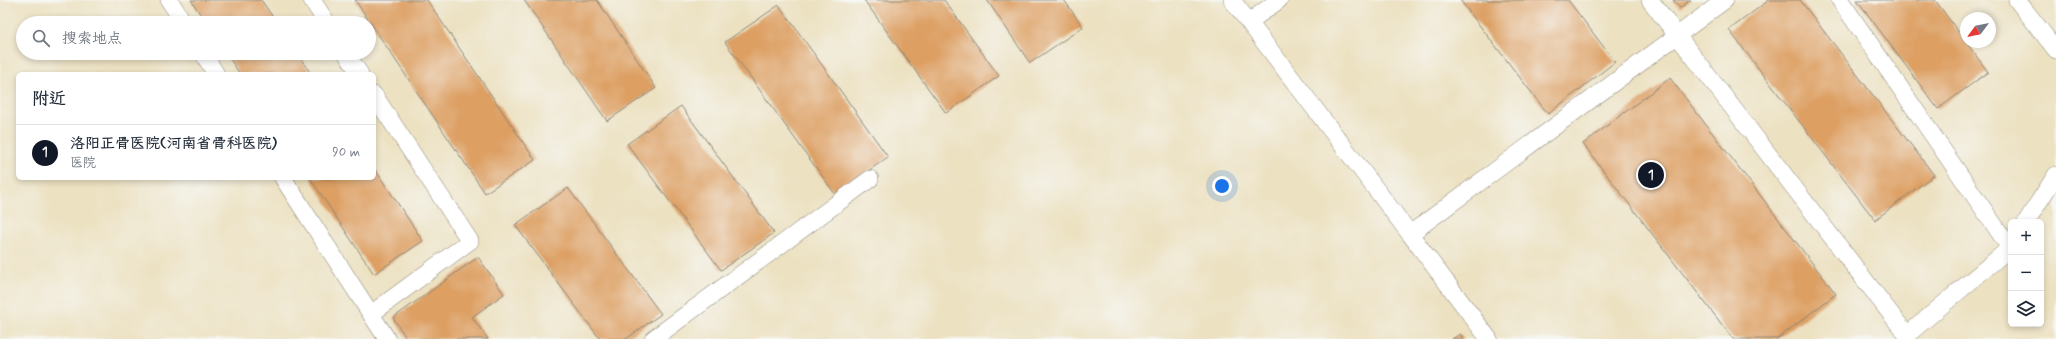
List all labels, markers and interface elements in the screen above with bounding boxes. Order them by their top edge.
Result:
north arrow [1960,12,1996,48]
search box [16,16,376,60]
icon: search [30,27,52,49]
text: 搜索地点 [62,29,122,49]
text: 附近 [32,88,66,110]
text: 洛阳正骨医院(河南省骨科医院) [70,134,277,154]
text: 1 [42,144,48,161]
text: 90 m [332,144,360,161]
text: 医院 [70,155,96,172]
pin: 1 [1638,160,1664,190]
your location [1212,176,1232,196]
map controls [2008,219,2044,327]
button: + [2008,219,2044,255]
button: − [2008,255,2044,291]
button: layers [2008,291,2044,327]

